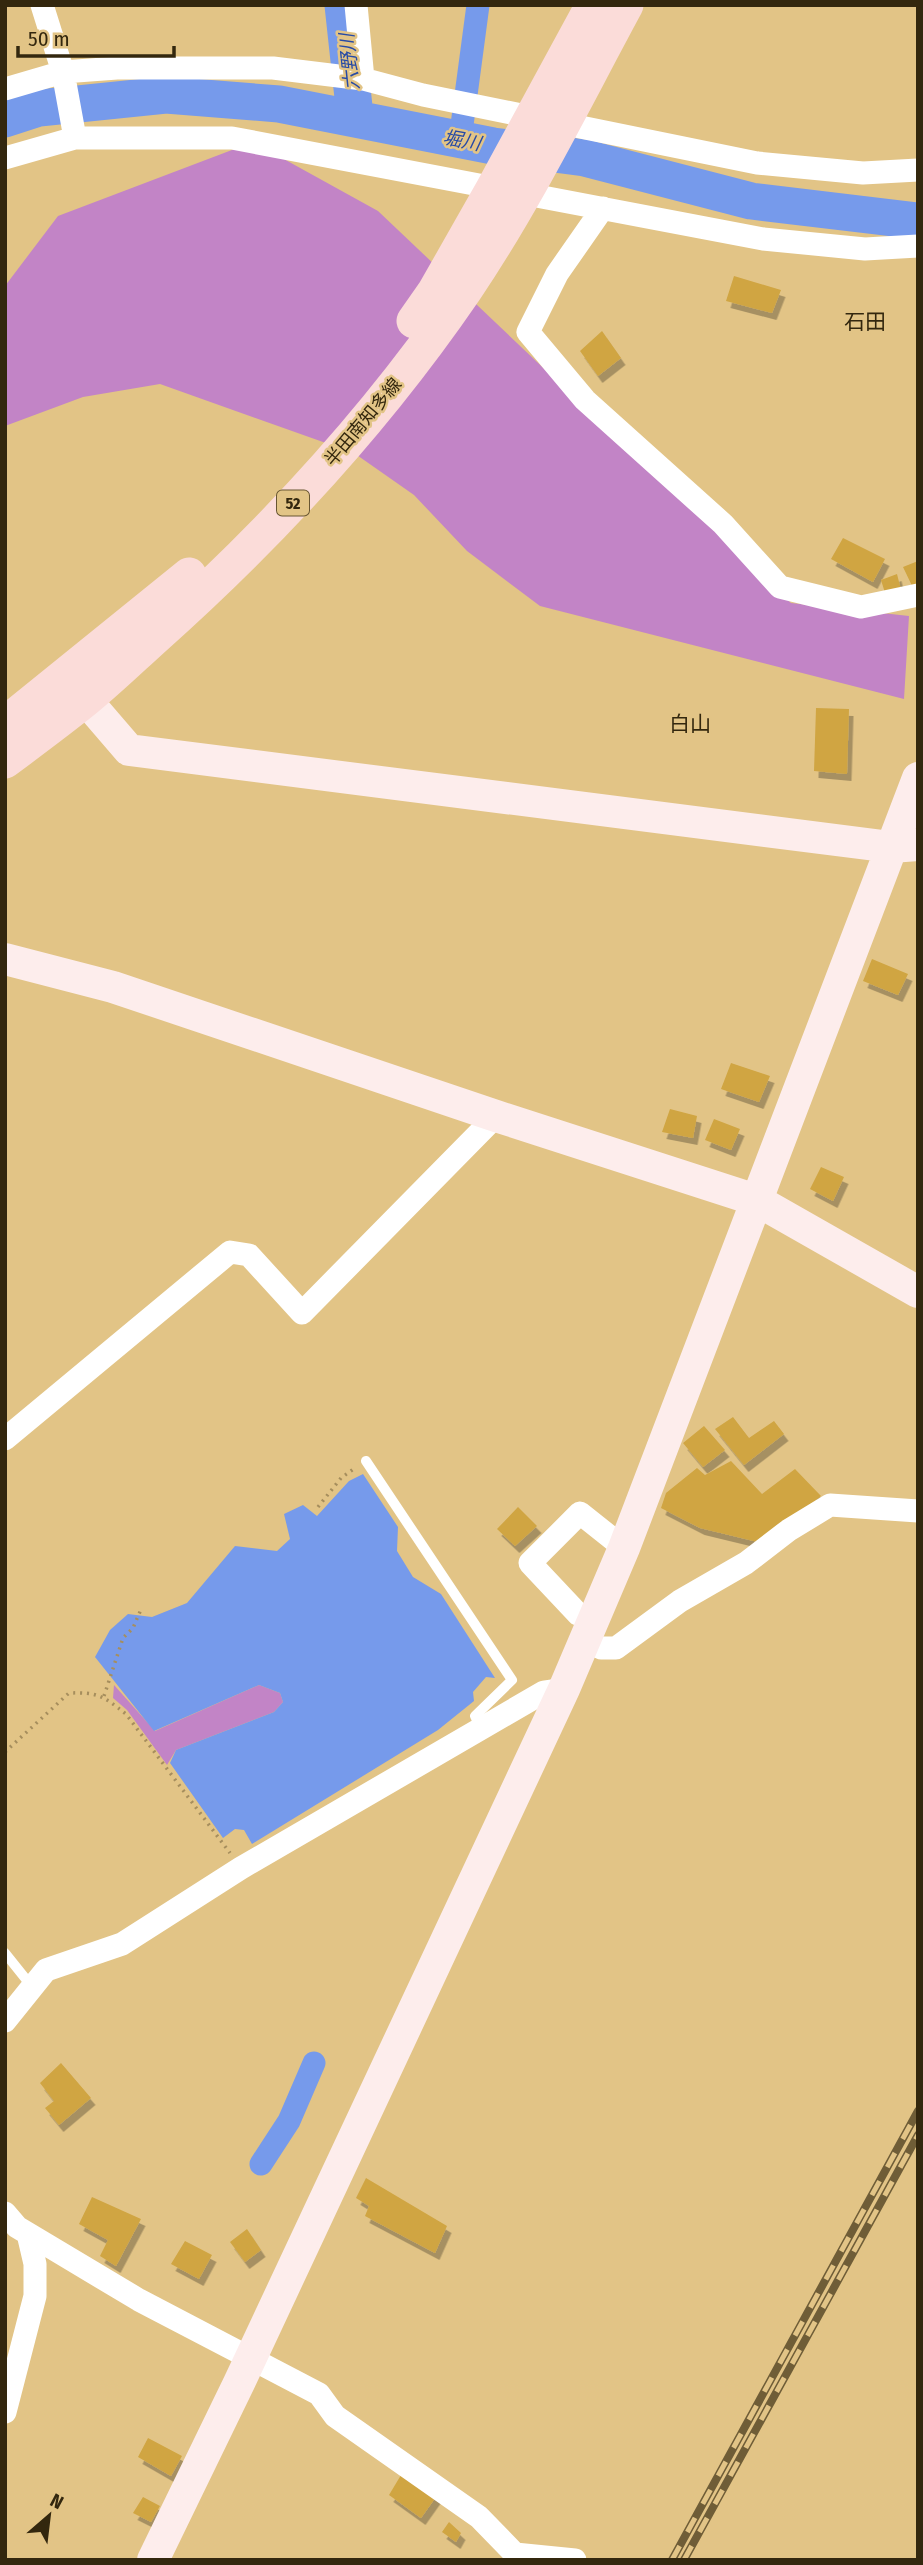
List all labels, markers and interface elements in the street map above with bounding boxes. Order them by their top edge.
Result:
scale bar [18,14,173,58]
text: 50 m [28,26,70,52]
water label: 六野川 [335,30,364,92]
water label: 堀川 [441,126,485,156]
district label: 石田 [844,309,886,335]
street label: 半田南知多線 [320,374,406,470]
road number: 52 [277,490,309,516]
district label: 白山 [669,711,711,737]
north arrow [14,2481,84,2551]
text: N [46,2489,67,2514]

